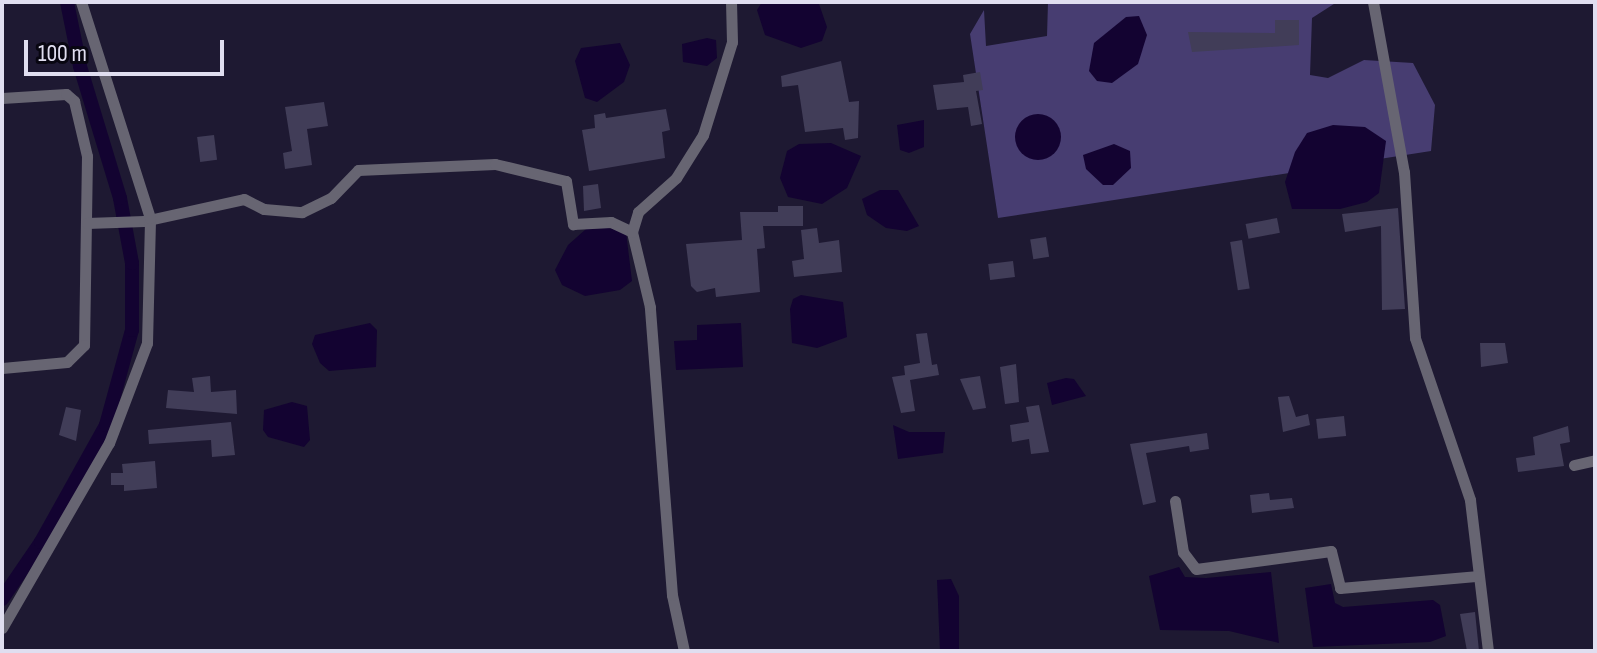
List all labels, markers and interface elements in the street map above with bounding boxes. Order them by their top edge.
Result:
scale bar [28,24,228,74]
text: 100 m [38,39,87,68]

